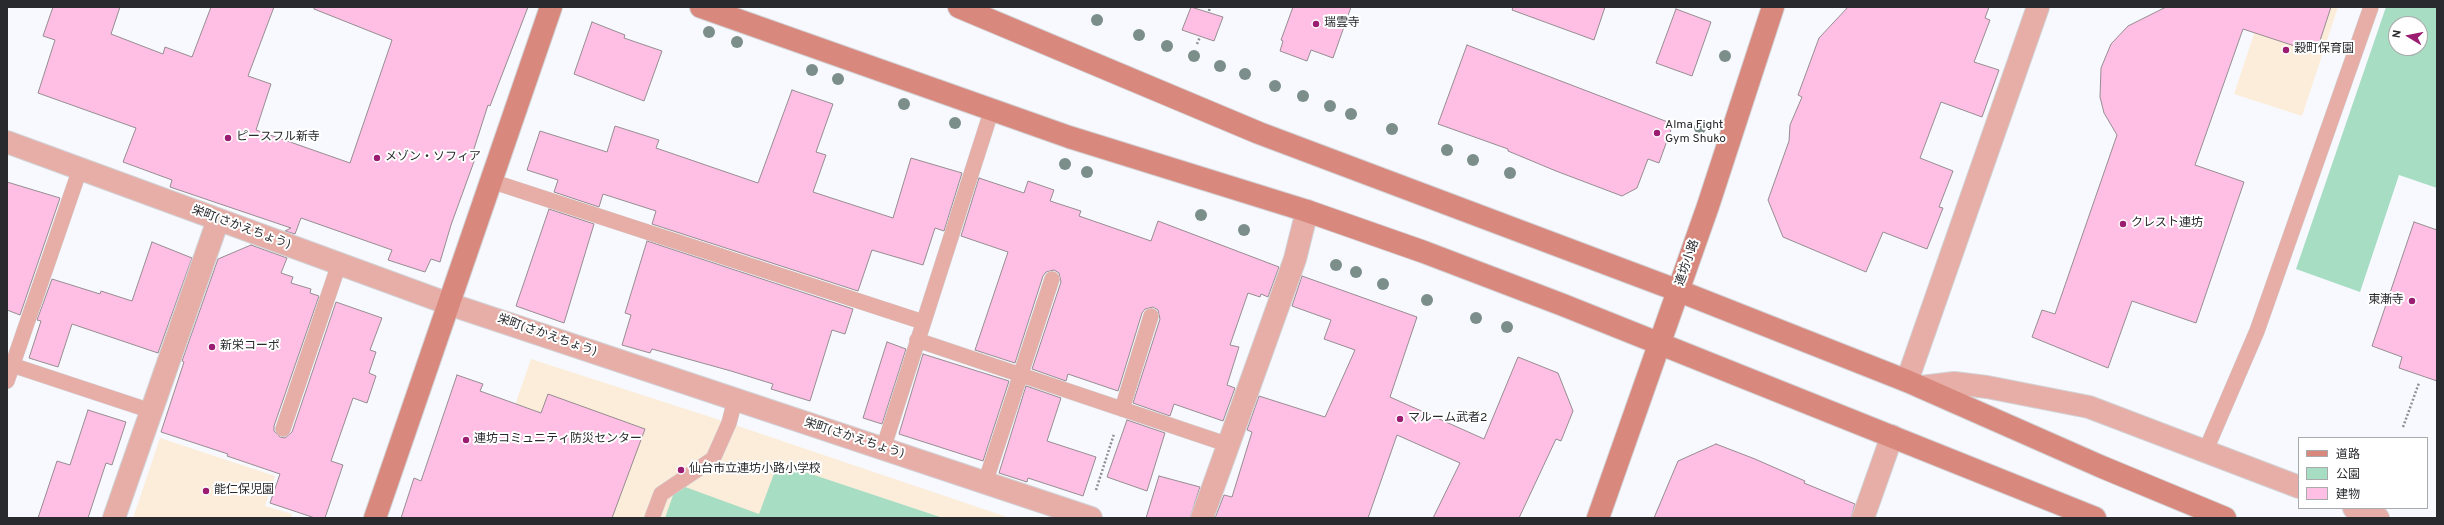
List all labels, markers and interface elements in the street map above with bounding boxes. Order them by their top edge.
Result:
north arrow [2388,16,2428,56]
place label: 瑞雲寺 [1324,17,1360,31]
marker: 瑞雲寺 [1311,19,1321,29]
text: N [2390,29,2405,39]
place label: 穀町保育園 [2294,43,2354,57]
marker: 穀町保育園 [2281,45,2291,55]
place label: Alma Fight Gym Shuko [1665,119,1726,147]
marker: Alma Fight Gym Shuko [1652,128,1662,138]
place label: ピースフル新寺 [236,131,320,145]
marker: ピースフル新寺 [223,133,233,143]
place label: メゾン・ソフィア [385,151,481,165]
marker: メゾン・ソフィア [372,153,382,163]
street label: 栄町(さかえちょう) [190,203,292,253]
place label: クレスト連坊 [2131,217,2203,231]
marker: クレスト連坊 [2118,219,2128,229]
street label: 連坊小路 [1673,238,1703,288]
place label: 東漸寺 [2368,294,2404,308]
marker: 東漸寺 [2407,296,2417,306]
street label: 栄町(さかえちょう) [495,312,599,360]
place label: 新栄コーポ [220,340,280,354]
marker: 新栄コーポ [207,342,217,352]
place label: マルーム武者2 [1408,412,1487,426]
marker: マルーム武者2 [1395,414,1405,424]
street label: 栄町(さかえちょう) [802,416,906,462]
place label: 連坊コミュニティ防災センター [474,433,642,447]
marker: 連坊コミュニティ防災センター [461,435,471,445]
legend [2298,437,2428,509]
text: 道路 [2336,447,2360,463]
place label: 仙台市立連坊小路小学校 [689,463,821,477]
marker: 仙台市立連坊小路小学校 [676,465,686,475]
text: 公園 [2336,467,2360,483]
place label: 能仁保児園 [214,484,274,498]
marker: 能仁保児園 [201,486,211,496]
text: 建物 [2336,487,2360,503]

